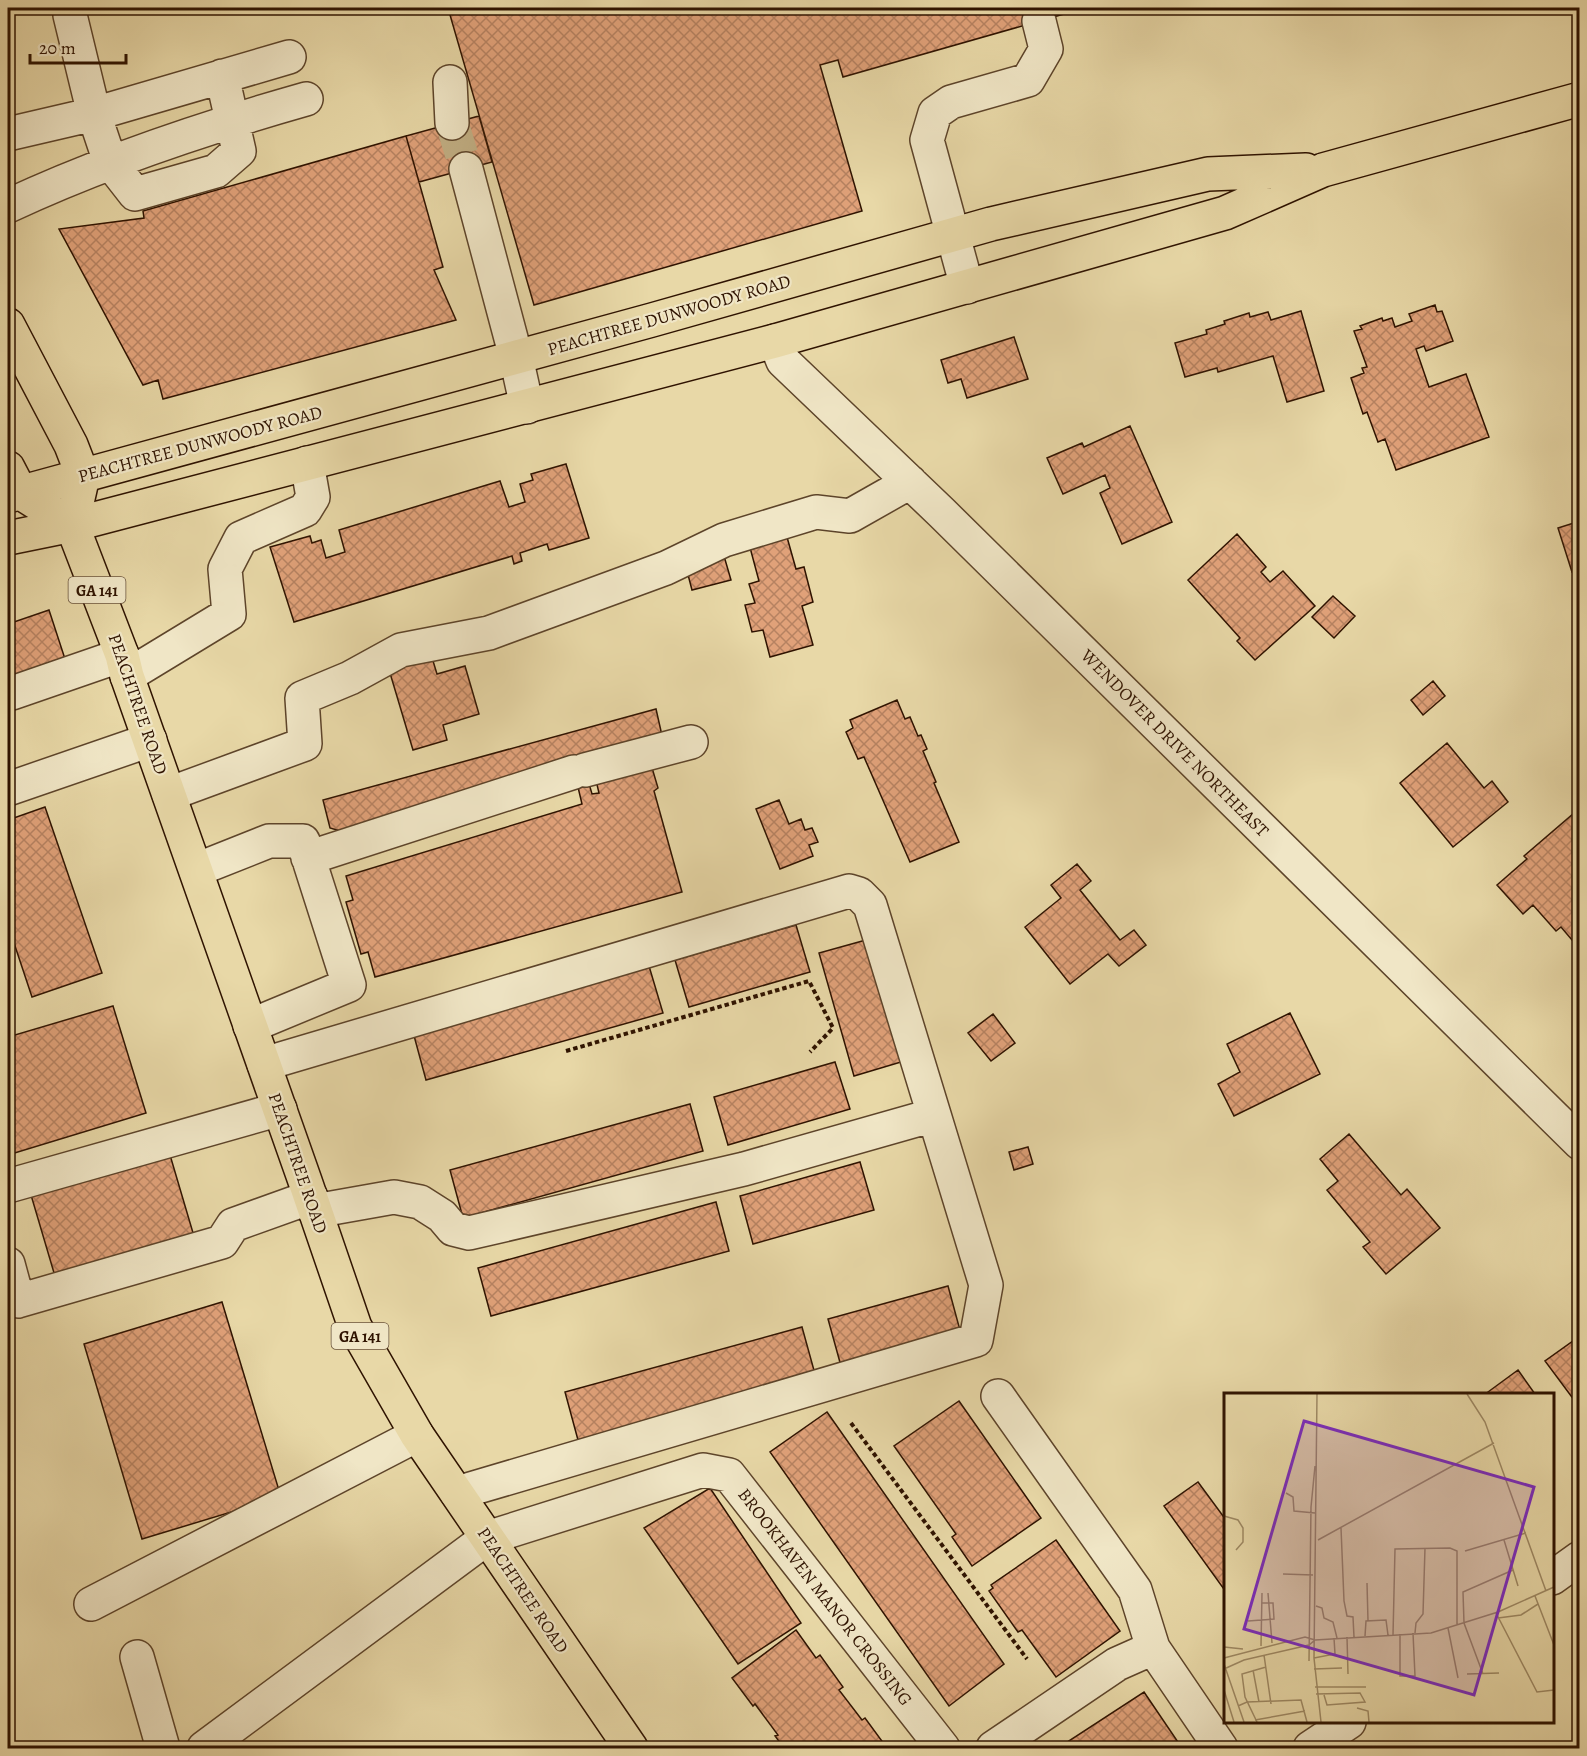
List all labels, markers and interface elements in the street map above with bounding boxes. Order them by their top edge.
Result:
scale bar [30,27,126,65]
text: 20 m [39,36,76,60]
street label: PEACHTREE DUNWOODY ROAD [545,269,793,361]
street label: PEACHTREE DUNWOODY ROAD [75,400,325,488]
road number: GA 141 [68,577,126,603]
street label: PEACHTREE ROAD [103,630,173,778]
street label: WENDOVER DRIVE NORTHEAST [1075,643,1274,842]
street label: PEACHTREE ROAD [263,1089,333,1237]
road number: GA 141 [332,1323,388,1349]
inset map [1224,1393,1554,1723]
street label: BROOKHAVEN MANOR CROSSING [732,1483,918,1711]
street label: PEACHTREE ROAD [472,1522,574,1658]

